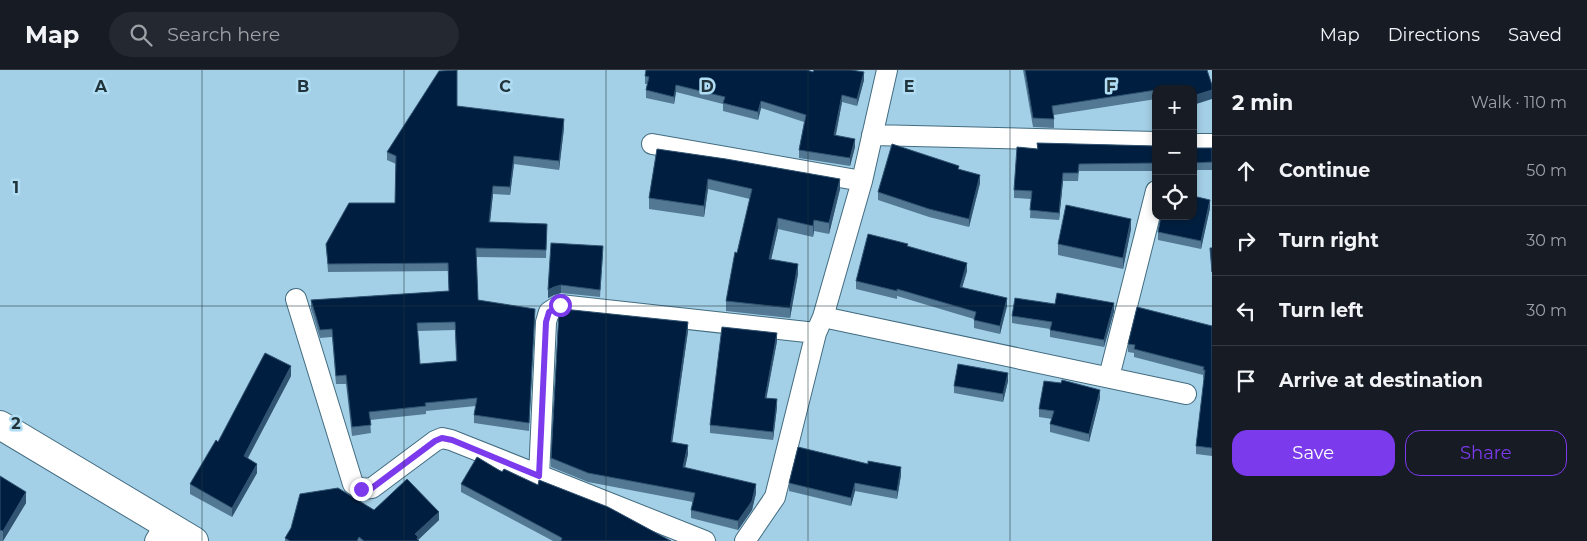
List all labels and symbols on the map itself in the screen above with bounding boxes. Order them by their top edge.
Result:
text: A [94,77,108,96]
text: B [297,77,309,96]
text: C [499,77,511,96]
text: D [700,77,714,96]
text: E [904,77,914,96]
text: F [1106,77,1116,96]
text: 1 [13,178,19,197]
route start [549,294,572,317]
text: 2 [11,414,21,433]
route end [350,478,373,501]

